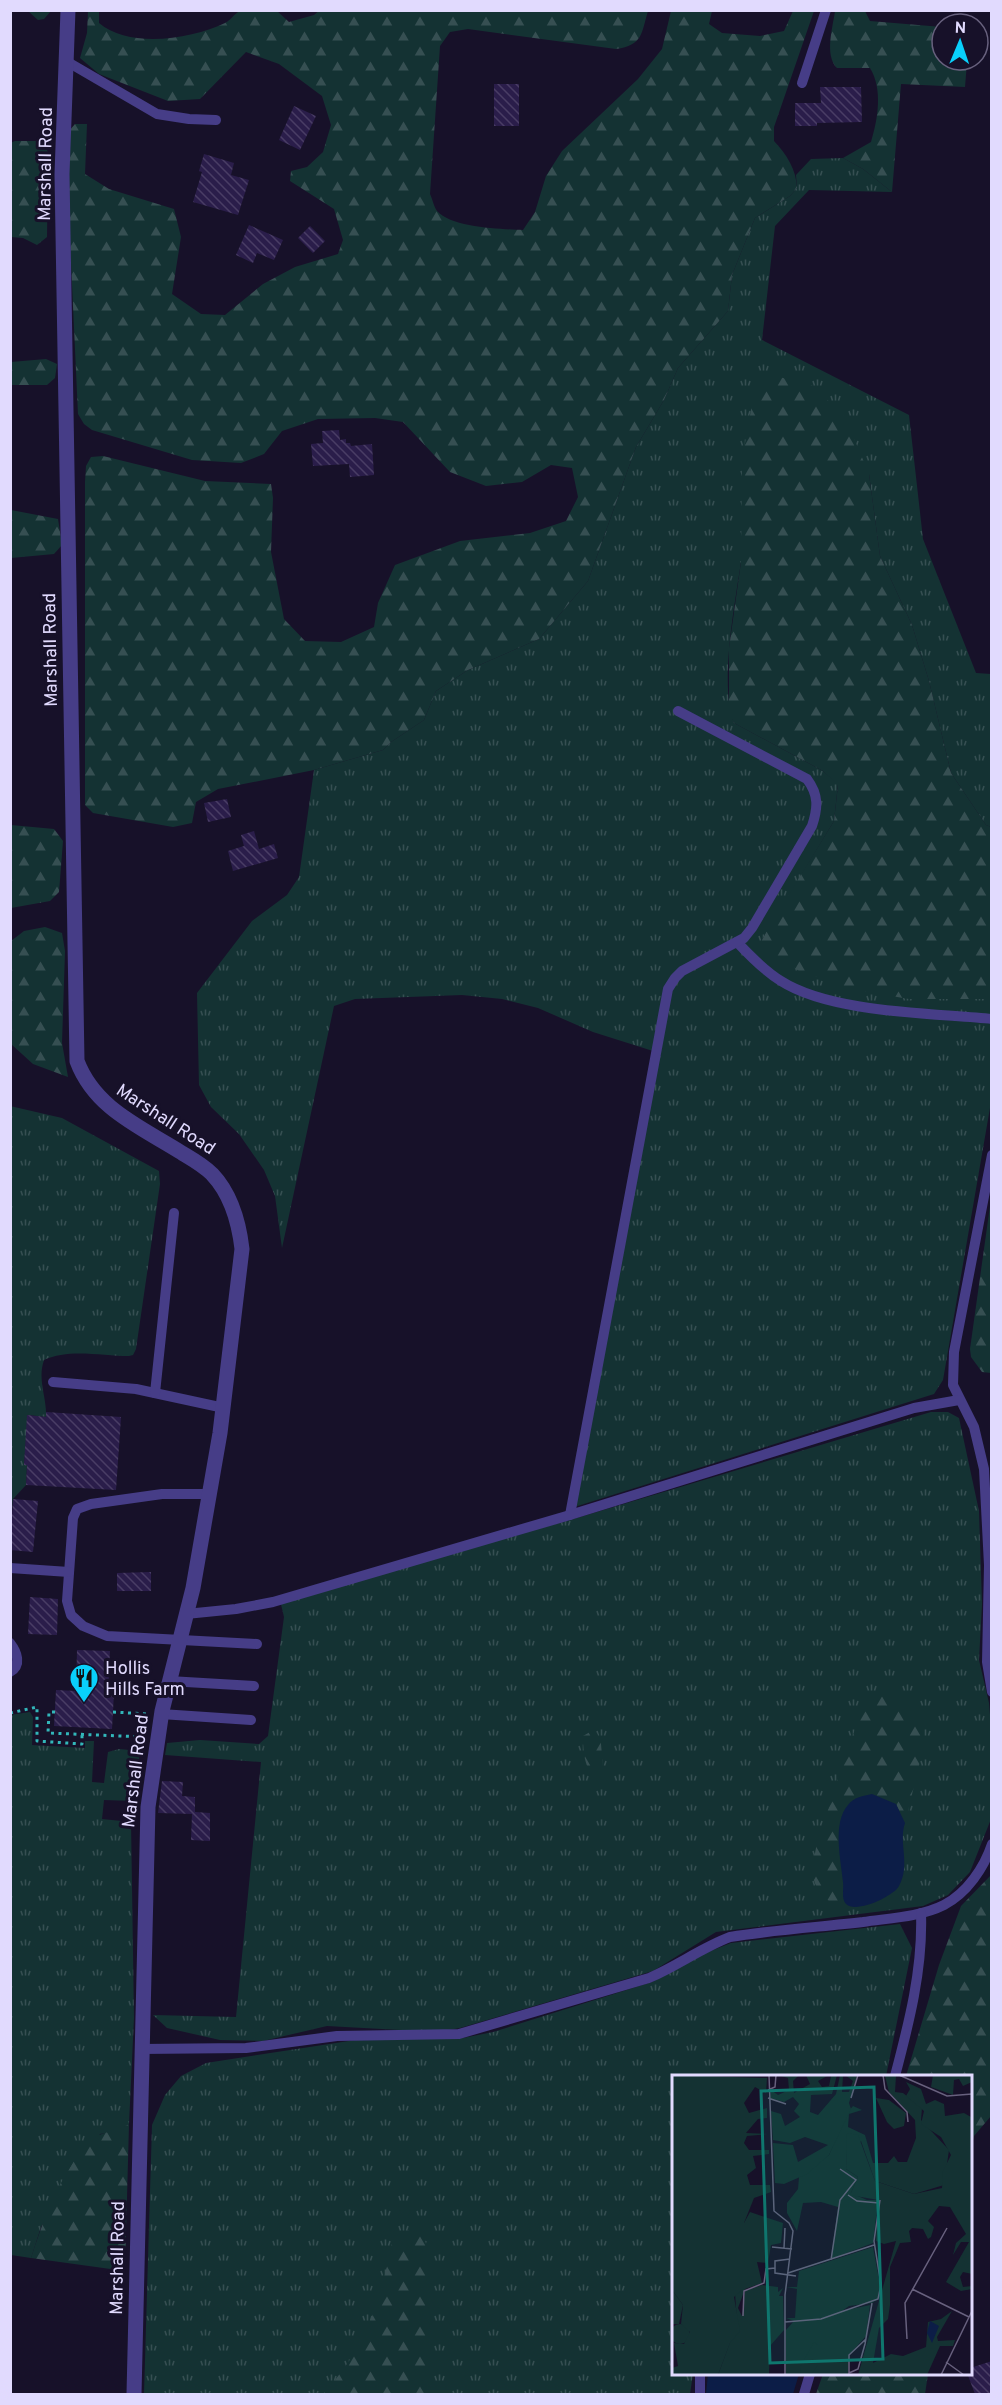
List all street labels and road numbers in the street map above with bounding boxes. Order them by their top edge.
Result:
street label: Marshall Road [34,107,59,221]
street label: Marshall Road [39,593,64,707]
street label: Marshall Road [111,1080,219,1161]
street label: Marshall Road [118,1713,155,1829]
street label: Marshall Road [106,2201,131,2315]

